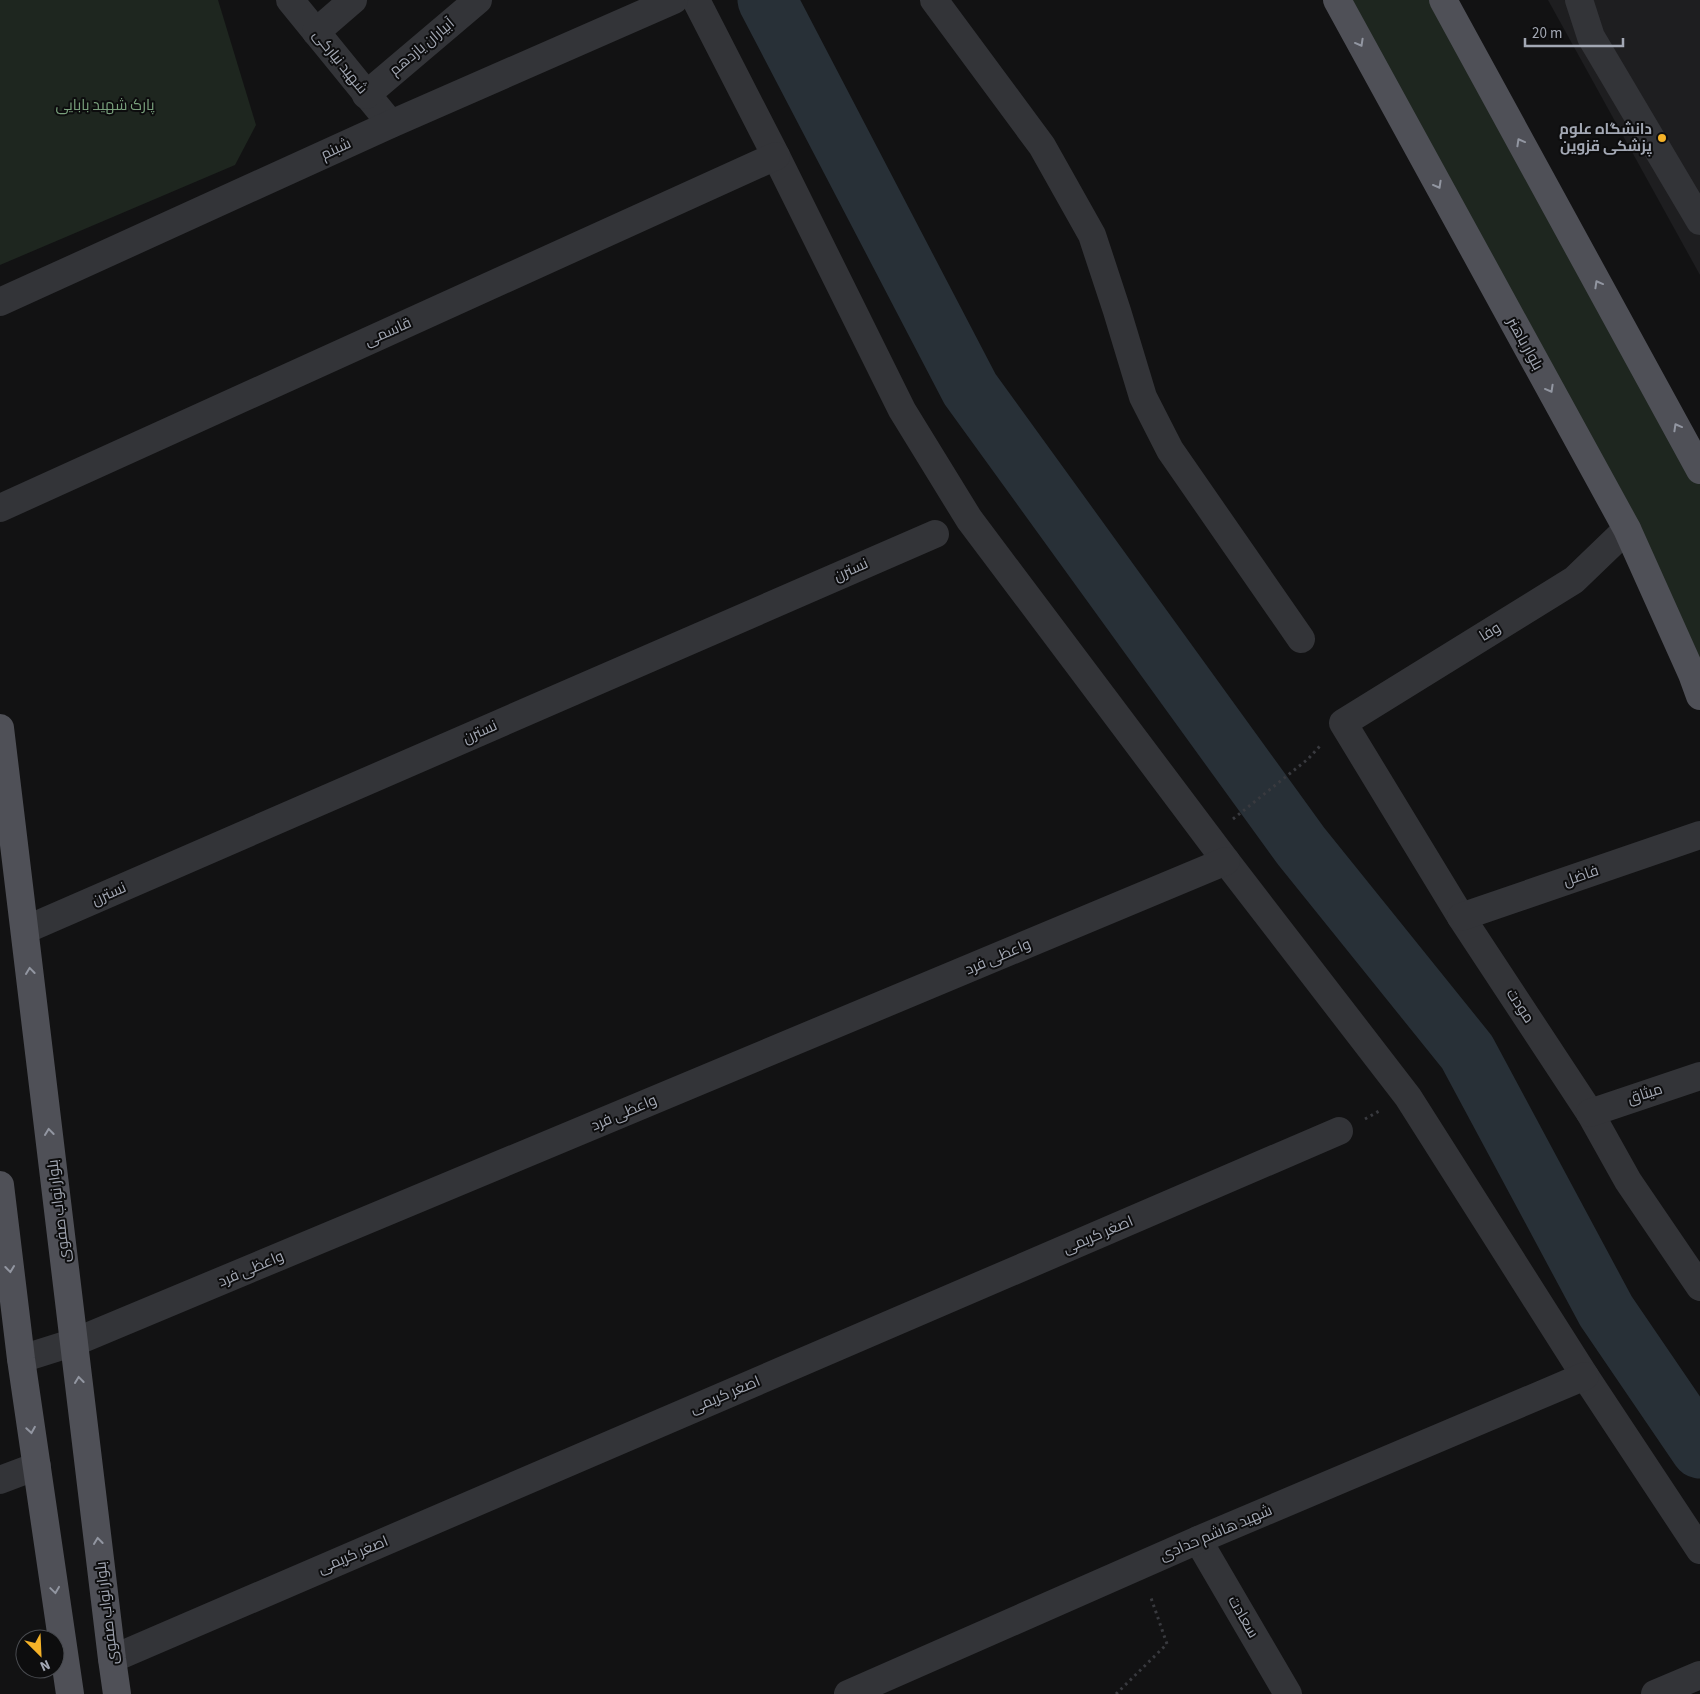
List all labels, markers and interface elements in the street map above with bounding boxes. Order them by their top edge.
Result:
street label: آبیاران یازدهم [385,13,459,81]
scale bar [1525,15,1622,47]
text: 20 m [1532,23,1562,44]
street label: شهید نیارکی [308,25,372,99]
one-way arrow [1354,37,1364,46]
park label: پارک شهید بابایی [55,95,155,116]
place label: دانشگاه علوم پزشکی قزوین [1559,119,1653,157]
marker: دانشگاه علوم پزشکی قزوین [1656,132,1668,144]
street label: شبنم [317,133,355,165]
one-way arrow [1517,138,1527,147]
one-way arrow [1432,180,1442,189]
one-way arrow [1595,281,1605,290]
street label: قاسمی [361,312,415,352]
street label: بلوار باهنر [1501,313,1548,374]
one-way arrow [1544,384,1554,393]
one-way arrow [1673,423,1683,432]
street label: نسترن [830,553,872,587]
street label: وفا [1475,617,1505,647]
street label: نسترن [459,715,501,749]
street label: فاضل [1560,860,1602,892]
street label: نسترن [88,877,130,911]
street label: واعظی فرد [962,934,1034,980]
one-way arrow [25,966,35,975]
street label: مودت [1501,985,1539,1027]
street label: میثاق [1625,1078,1665,1110]
street label: واعظی فرد [588,1090,660,1136]
one-way arrow [44,1128,55,1136]
street label: بلوار نواب صفوی [42,1158,76,1264]
street label: اصغر کریمی [1060,1211,1136,1259]
street label: واعظی فرد [215,1246,287,1292]
one-way arrow [4,1265,15,1273]
street label: اصغر کریمی [687,1371,763,1419]
one-way arrow [74,1376,85,1384]
one-way arrow [26,1425,36,1434]
street label: شهید هاشم حدادی [1156,1500,1276,1566]
street label: اصغر کریمی [315,1531,391,1579]
one-way arrow [93,1537,104,1545]
street label: بلوار نواب صفوی [90,1560,124,1666]
one-way arrow [49,1586,59,1595]
street label: سعادت [1223,1592,1263,1642]
north arrow [15,1629,65,1679]
text: N [37,1654,53,1676]

